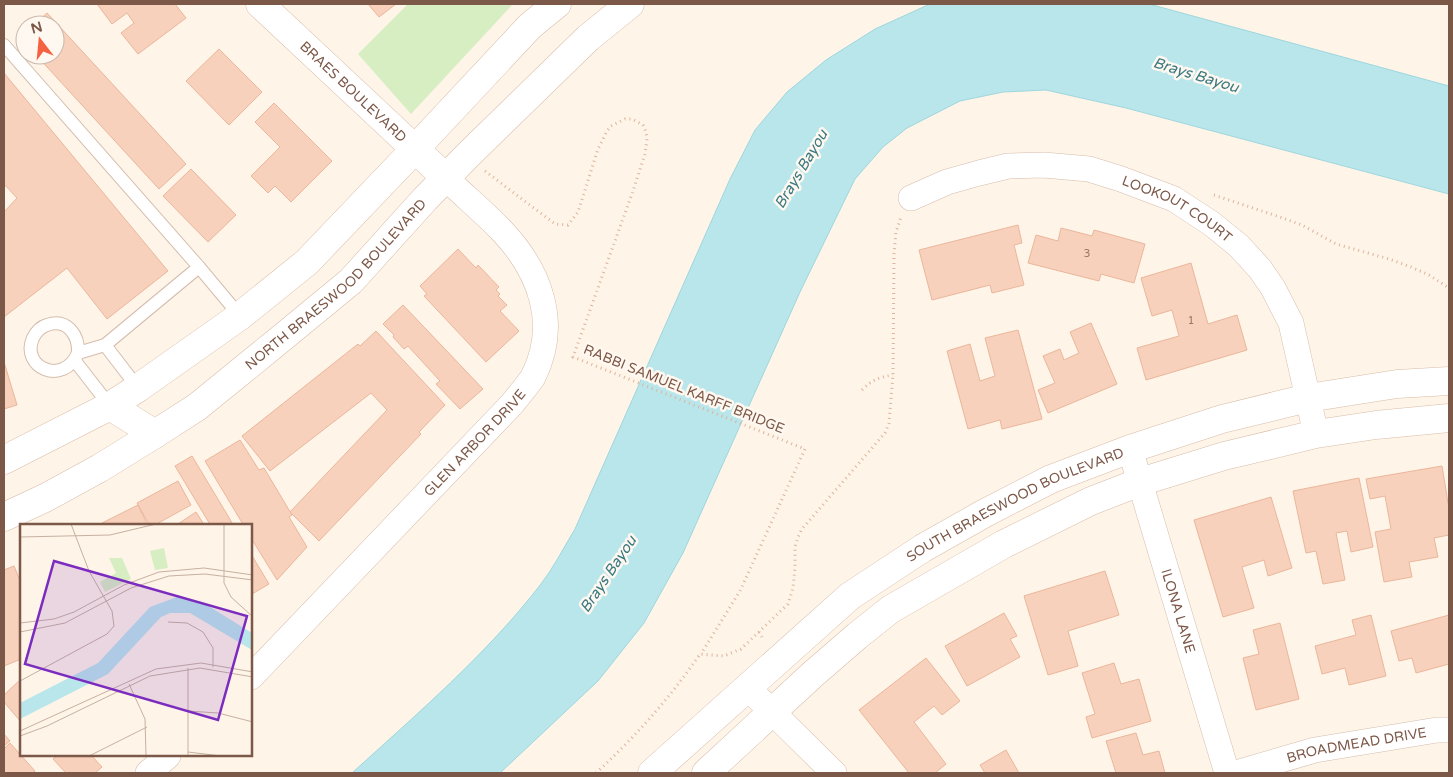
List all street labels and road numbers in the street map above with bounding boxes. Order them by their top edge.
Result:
street label: BRAES BOULEVARD [297,37,410,146]
street label: LOOKOUT COURT [1120,172,1236,246]
street label: NORTH BRAESWOOD BOULEVARD [241,195,430,373]
street label: RABBI SAMUEL KARFF BRIDGE [581,341,787,437]
street label: GLEN ARBOR DRIVE [420,386,529,500]
street label: SOUTH BRAESWOOD BOULEVARD [903,444,1126,565]
street label: ILONA LANE [1158,567,1199,655]
street label: BROADMEAD DRIVE [1284,723,1428,766]

